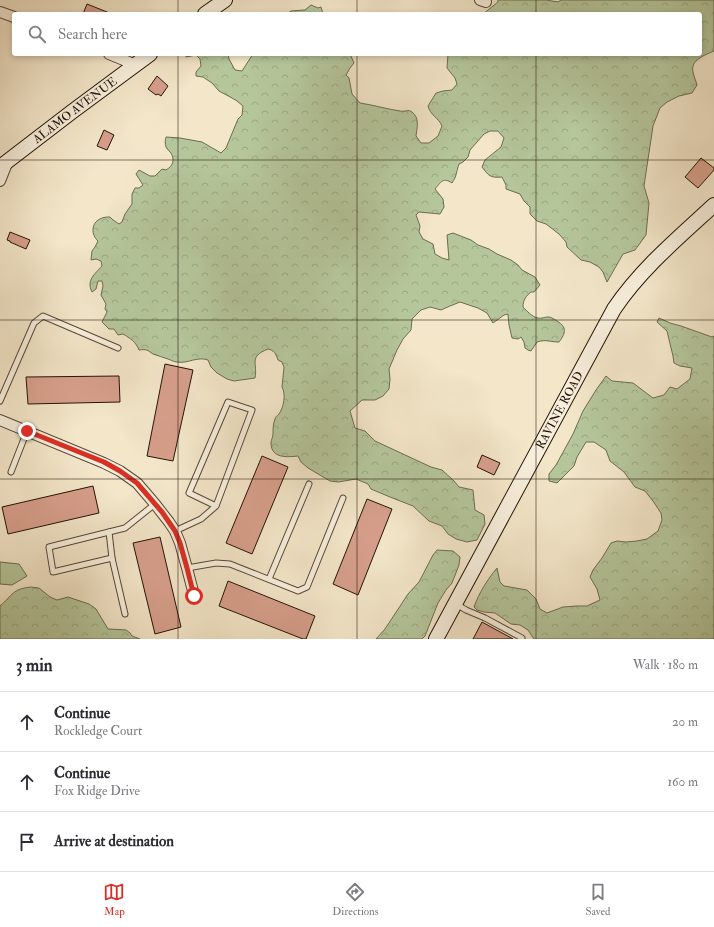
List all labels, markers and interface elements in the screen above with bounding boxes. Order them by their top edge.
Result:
search box [12,12,702,56]
icon: search [26,23,48,45]
text: Search here [58,25,127,44]
street label: ALAMO AVENUE [29,74,120,148]
street label: RAVINE ROAD [533,369,587,452]
route end [18,422,36,440]
route start [185,587,203,605]
text: 3 min [16,655,53,676]
text: Walk · 180 m [633,657,698,673]
text: Continue [54,704,110,723]
icon: ahead [16,711,38,733]
text: 20 m [672,714,698,730]
text: Rockledge Court [54,723,142,739]
text: Continue [54,764,110,783]
icon: ahead [16,771,38,793]
text: 160 m [667,774,698,790]
text: Fox Ridge Drive [54,783,140,799]
icon: arrive [16,831,38,853]
text: Arrive at destination [54,832,174,851]
tab: Map [103,881,125,918]
tab: Directions [332,881,379,918]
tab: Saved [585,881,611,918]

